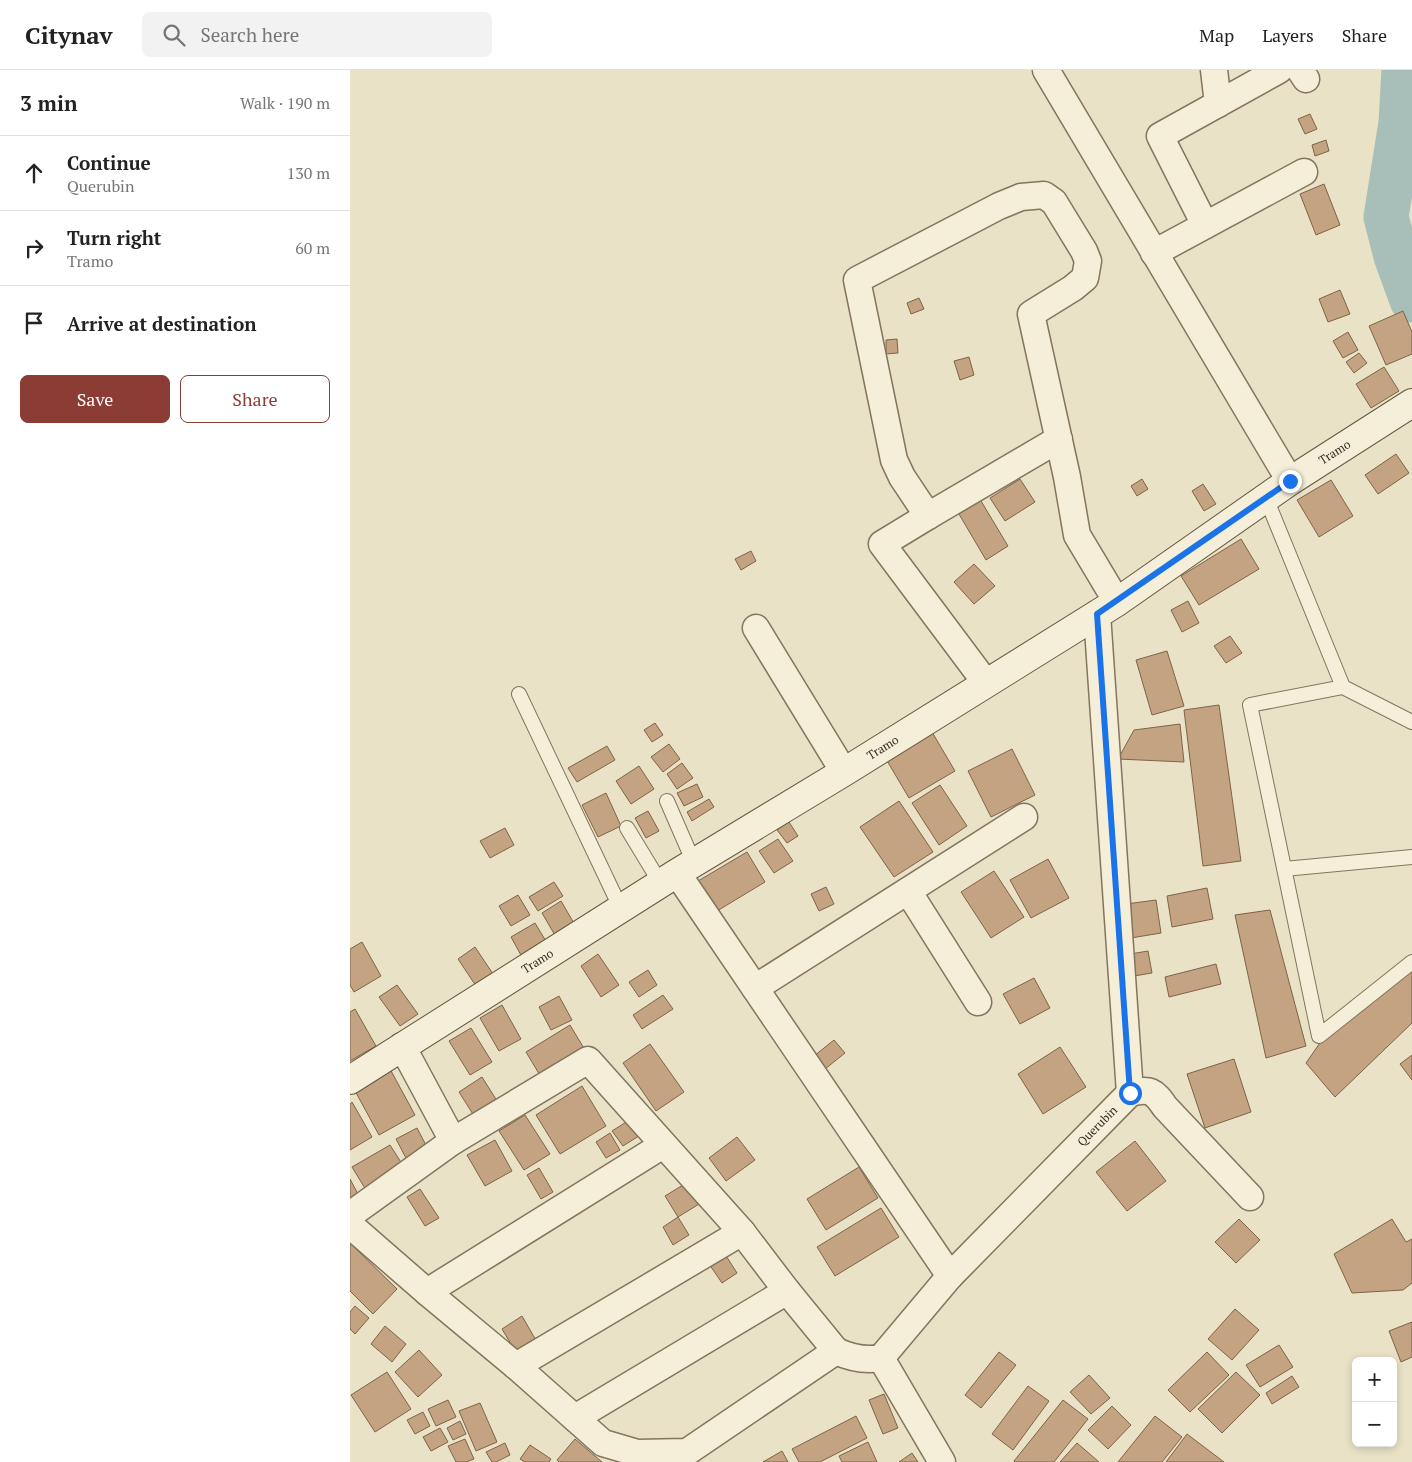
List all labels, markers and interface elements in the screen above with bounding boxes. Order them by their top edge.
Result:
search box [142,12,492,57]
text: Citynav [25,19,112,51]
icon: search [160,21,188,49]
text: Search here [200,22,299,47]
text: Map [1199,23,1234,47]
text: Layers [1262,23,1314,47]
text: Share [1342,23,1387,47]
text: 3 min [20,89,77,117]
text: Walk · 190 m [240,92,330,114]
text: Continue [67,150,151,175]
icon: ahead [20,159,48,187]
text: 130 m [287,162,330,184]
text: Querubin [67,175,134,197]
text: Turn right [67,225,161,250]
icon: right [20,234,48,262]
text: 60 m [295,237,330,259]
text: Tramo [67,250,113,272]
icon: arrive [20,309,48,337]
text: Arrive at destination [67,311,256,336]
button: Save [20,375,170,423]
button: Share [180,375,330,423]
street label: Tramo [1316,436,1353,468]
route end [1279,470,1302,493]
street label: Tramo [864,732,902,763]
street label: Tramo [519,945,556,976]
route start [1119,1082,1142,1105]
street label: Querubin [1074,1102,1120,1149]
map controls [1352,1357,1397,1447]
button: + [1352,1357,1397,1402]
button: − [1352,1402,1397,1447]

